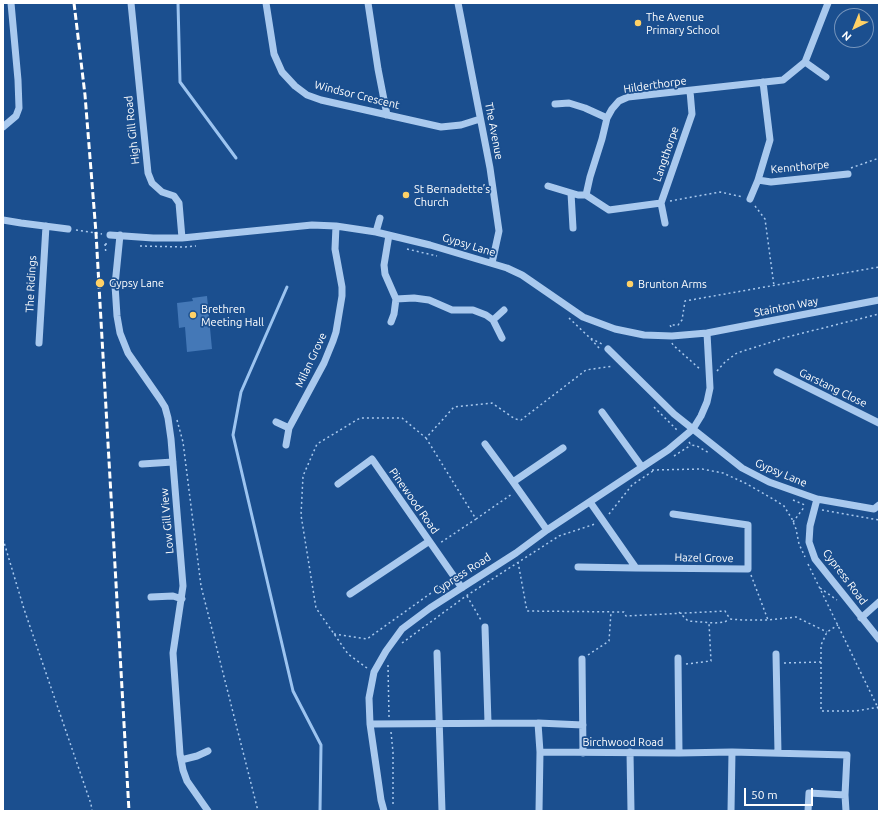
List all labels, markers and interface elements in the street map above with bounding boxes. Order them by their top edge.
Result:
north arrow [834,8,874,48]
place label: The Avenue Primary School [646,10,720,36]
marker: The Avenue Primary School [633,18,643,28]
text: N [839,29,854,43]
street label: Hilderthorpe [623,74,687,96]
street label: Windsor Crescent [313,78,401,112]
street label: High Gill Road [122,95,142,165]
street label: The Avenue [482,101,506,161]
street label: Langthorpe [650,125,682,183]
street label: Kennthorpe [770,158,830,176]
place label: St Bernadette’s Church [414,182,490,208]
marker: St Bernadette’s Church [401,190,411,200]
street label: Gypsy Lane [441,231,497,259]
street label: The Ridings [23,255,39,313]
place label: Gypsy Lane [109,276,164,290]
marker: Gypsy Lane [94,277,106,289]
place label: Brunton Arms [638,277,707,291]
marker: Brunton Arms [625,279,635,289]
street label: Stainton Way [753,294,819,320]
place label: Brethren Meeting Hall [201,302,264,328]
marker: Brethren Meeting Hall [188,310,198,320]
street label: Milan Grove [293,331,329,389]
street label: Garstang Close [797,366,869,410]
street label: Gypsy Lane [753,456,809,490]
street label: Pinewood Road [386,466,442,536]
street label: Low Gill View [158,488,176,554]
street label: Cypress Road [820,547,870,607]
street label: Cypress Road [431,550,493,598]
street label: Hazel Grove [674,551,734,565]
street label: Birchwood Road [583,735,663,749]
scale bar [746,780,815,806]
text: 50 m [751,788,778,801]

